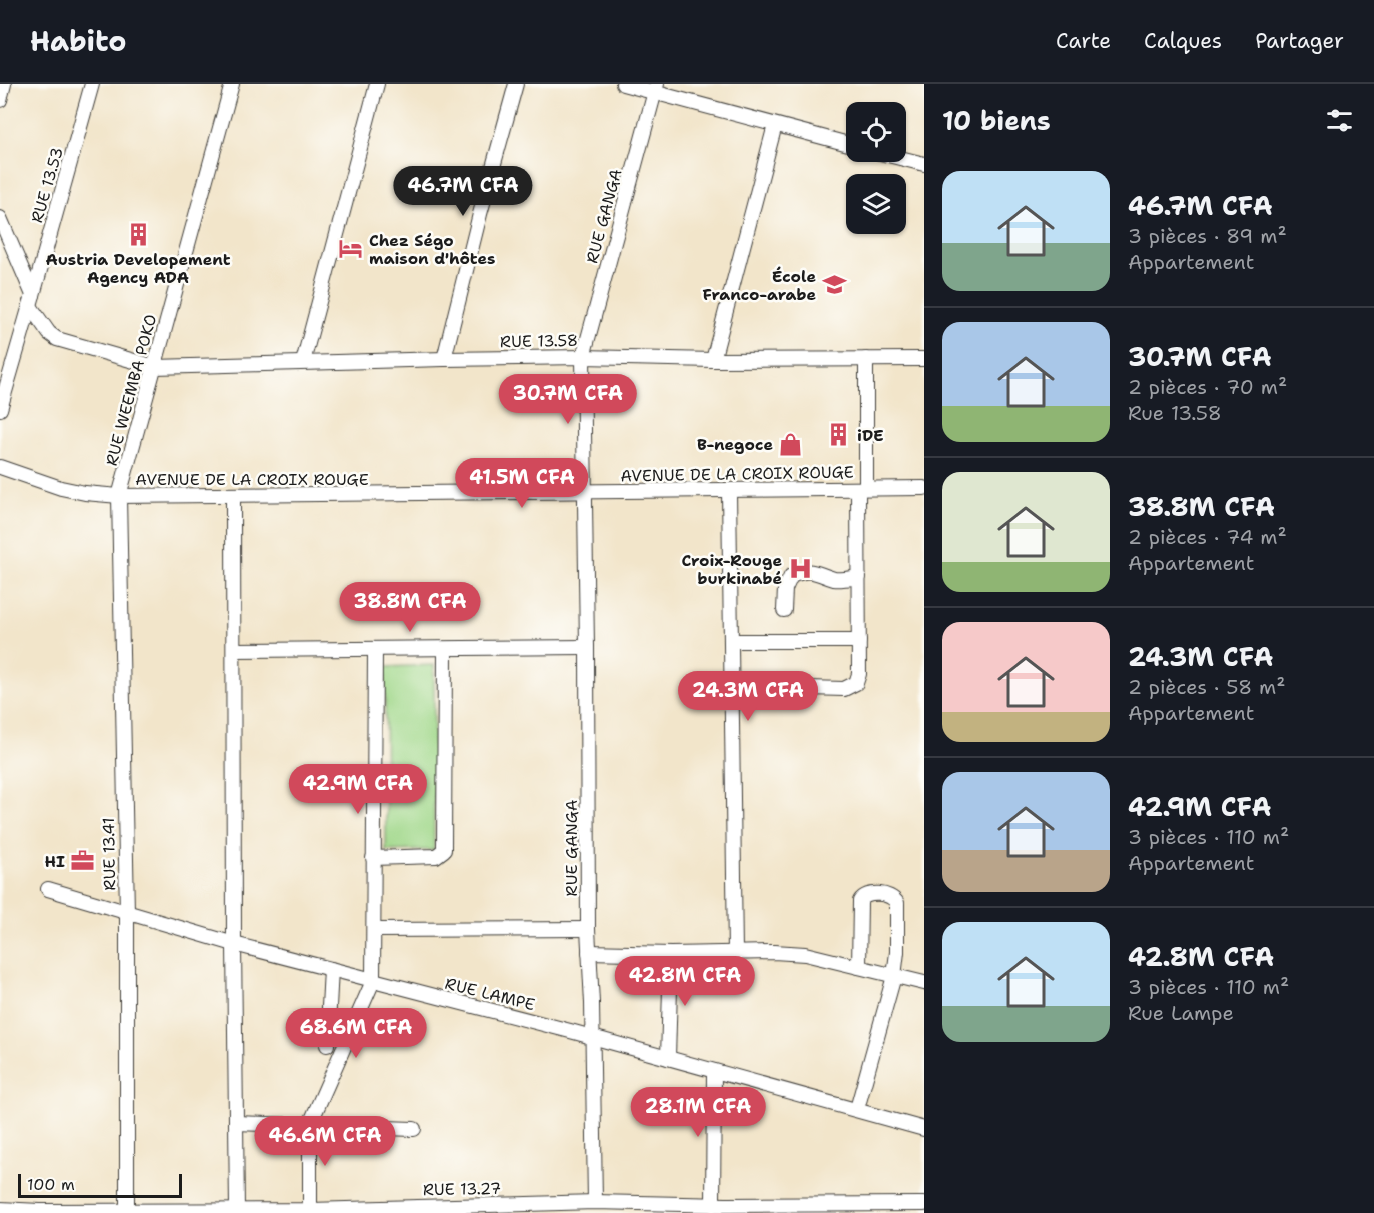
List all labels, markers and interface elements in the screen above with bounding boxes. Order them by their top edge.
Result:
text: Habito [30,22,126,60]
text: Carte [1056,27,1111,55]
text: Calques [1144,27,1222,55]
text: Partager [1255,27,1344,55]
map controls [846,102,906,234]
button: locate [846,102,906,162]
text: 10 biens [942,103,1051,138]
icon: filters [1323,104,1356,137]
street label: RUE 13.53 [26,145,68,225]
pin: 46.7M CFA [394,166,532,217]
street label: RUE GANGA [581,167,627,265]
text: 46.7M CFA [407,172,519,198]
button: layers [846,174,906,234]
text: 46.7M CFA [1128,188,1273,223]
icon: home [990,195,1062,267]
building icon: Austria Developement Agency ADA [125,221,151,247]
text: 3 pièces · 89 m² [1128,223,1287,249]
place label: Chez Ségo maison d'hôtes [369,230,496,269]
hotel icon: Chez Ségo maison d'hôtes [338,236,364,262]
place label: Austria Developement Agency ADA [46,249,231,288]
text: Appartement [1128,249,1254,275]
place label: École Franco-arabe [702,266,816,305]
school or university icon: École Franco-arabe [821,272,847,298]
street label: RUE WEEMBA POKO [101,312,161,468]
street label: RUE 13.58 [500,330,578,352]
text: 30.7M CFA [1128,339,1272,374]
icon: home [990,346,1062,418]
pin: 30.7M CFA [499,374,637,425]
text: 2 pièces · 70 m² [1128,374,1287,400]
text: 30.7M CFA [513,380,623,406]
text: Rue 13.58 [1128,400,1222,426]
building icon: iDE [826,422,852,448]
place label: iDE [857,425,884,446]
shop icon: B-negoce [778,431,804,457]
place label: B-negoce [697,434,773,455]
pin: 41.5M CFA [453,458,591,509]
street label: AVENUE DE LA CROIX ROUGE [620,461,854,487]
text: 41.5M CFA [469,464,575,490]
street label: AVENUE DE LA CROIX ROUGE [135,469,369,490]
text: 38.8M CFA [1128,489,1275,524]
icon: home [990,496,1062,568]
text: 2 pièces · 74 m² [1128,524,1287,550]
place label: Croix-Rouge burkinabé [682,550,782,589]
text: Appartement [1128,550,1254,576]
hospital icon: Croix-Rouge burkinabé [787,556,813,582]
pin: 38.8M CFA [341,582,479,633]
text: 38.8M CFA [354,588,466,614]
text: 24.3M CFA [1128,639,1273,674]
icon: home [990,646,1062,718]
pin: 24.3M CFA [679,671,817,722]
text: 2 pièces · 58 m² [1128,674,1285,700]
text: 24.3M CFA [692,677,804,703]
text: Appartement [1128,700,1254,726]
pin: 42.9M CFA [289,764,427,815]
text: 42.9M CFA [303,770,413,796]
text: 42.9M CFA [1128,789,1271,824]
icon: home [990,796,1062,868]
street label: RUE GANGA [561,800,582,896]
street label: RUE 13.41 [98,817,120,891]
text: 3 pièces · 110 m² [1128,824,1289,850]
office icon: HI [70,848,96,874]
text: Appartement [1128,850,1254,876]
place label: HI [45,851,65,872]
text: 42.8M CFA [1128,939,1274,974]
icon: home [990,946,1062,1018]
pin: 42.8M CFA [616,956,754,1007]
text: 42.8M CFA [629,962,741,988]
street label: RUE LAMPE [443,973,537,1015]
text: 3 pièces · 110 m² [1128,974,1289,1000]
text: Rue Lampe [1128,1000,1234,1026]
pin: 68.6M CFA [287,1008,425,1059]
text: 68.6M CFA [300,1014,412,1040]
pin: 28.1M CFA [629,1087,767,1138]
text: 28.1M CFA [645,1093,751,1119]
pin: 46.6M CFA [256,1116,394,1167]
text: 46.6M CFA [268,1122,382,1148]
scale bar [18,1171,182,1198]
text: 100 m [27,1174,75,1195]
street label: RUE 13.27 [423,1178,501,1200]

